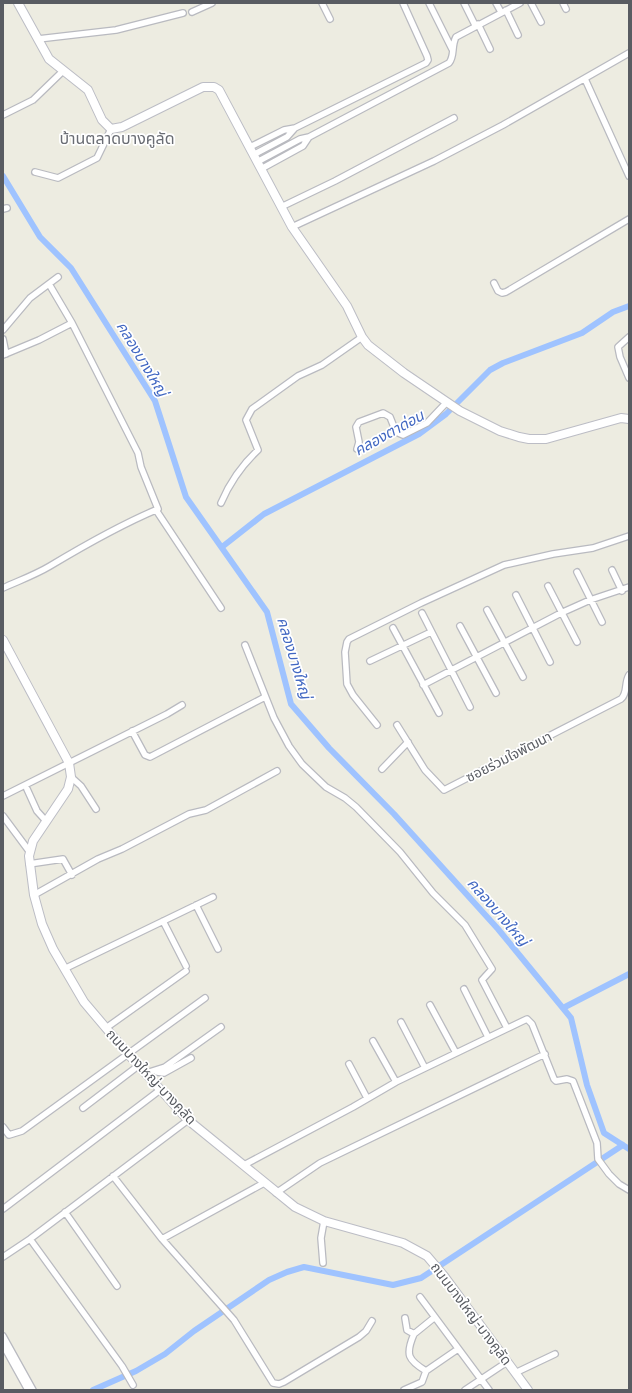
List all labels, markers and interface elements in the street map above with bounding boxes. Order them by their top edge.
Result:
district label: บ้านตลาดบางคูลัด [59,129,175,148]
water label: คลองบางใหญ่ [113,318,172,402]
water label: คลองตาด่อน [351,406,428,460]
water label: คลองบางใหญ่ [273,615,316,703]
street label: ซอยร่วมใจพัฒนา [463,728,555,786]
water label: คลองบางใหญ่ [464,874,534,951]
street label: ถนนบางใหญ่-บางคูลัด [102,1026,200,1128]
street label: ถนนบางใหญ่-บางคูลัด [427,1259,515,1369]

